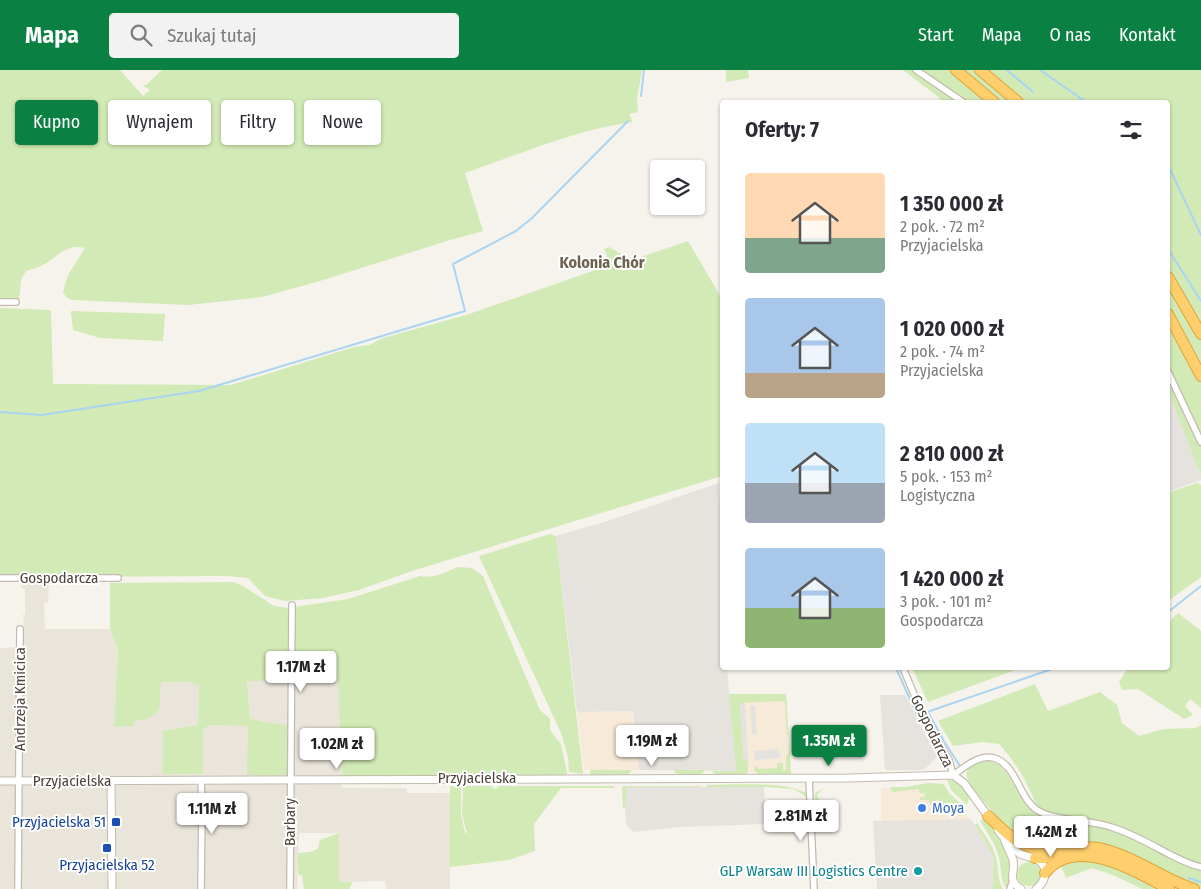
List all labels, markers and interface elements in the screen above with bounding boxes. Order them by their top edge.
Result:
search box [109,13,459,58]
text: Mapa [25,21,79,49]
icon: search [127,21,155,49]
text: Szukaj tutaj [167,24,257,47]
text: Start [918,24,954,46]
text: Mapa [982,24,1022,46]
text: O nas [1050,24,1091,46]
text: Kontakt [1119,24,1176,46]
chip: Kupno [15,100,98,145]
chip: Wynajem [108,100,211,145]
chip: Filtry [221,100,294,145]
chip: Nowe [304,100,381,145]
icon: filters [1117,116,1145,144]
text: Oferty: 7 [745,117,819,143]
map controls [650,160,705,215]
button: layers [650,160,705,215]
text: 1 350 000 zł [900,191,1004,217]
icon: home [785,193,845,253]
text: 2 pok. · 72 m² [900,217,985,236]
text: Przyjacielska [900,236,984,255]
district label: Kolonia Chór [559,253,645,272]
text: 1 020 000 zł [900,316,1004,342]
icon: home [785,318,845,378]
text: 2 pok. · 74 m² [900,342,985,361]
text: Przyjacielska [900,361,984,380]
text: 2 810 000 zł [900,441,1004,467]
icon: home [785,443,845,503]
text: 5 pok. · 153 m² [900,467,992,486]
text: Logistyczna [900,486,975,505]
text: 1 420 000 zł [900,566,1004,592]
icon: home [785,568,845,628]
street label: Gospodarcza [20,569,98,587]
text: 3 pok. · 101 m² [900,592,992,611]
text: Gospodarcza [900,611,984,630]
street label: Andrzeja Kmicica [11,647,29,751]
pin: 1.17M zł [249,650,353,693]
text: 1.17M zł [276,657,326,676]
street label: Gospodarcza [907,692,957,770]
pin: 1.19M zł [600,724,704,767]
pin: 1.35M zł [777,724,881,767]
pin: 1.02M zł [285,728,389,770]
text: 1.19M zł [627,731,677,750]
text: 1.35M zł [803,731,855,750]
text: 1.02M zł [311,734,363,753]
street label: Przyjacielska [438,769,516,787]
street label: Przyjacielska [33,772,111,790]
pin: 1.11M zł [160,792,264,835]
street label: Barbary [281,798,299,846]
text: 1.11M zł [188,799,236,818]
place label: Moya [932,799,964,817]
pin: 2.81M zł [749,800,853,842]
marker: Moya [916,802,928,814]
text: 2.81M zł [775,806,827,825]
place label: Przyjacielska 51 [12,813,106,831]
marker: Przyjacielska 51 [110,816,122,828]
pin: 1.42M zł [999,816,1103,858]
text: 1.42M zł [1025,822,1077,841]
marker: Przyjacielska 52 [101,842,113,854]
place label: Przyjacielska 52 [59,856,155,874]
place label: GLP Warsaw III Logistics Centre [720,862,908,880]
marker: GLP Warsaw III Logistics Centre [912,865,924,877]

